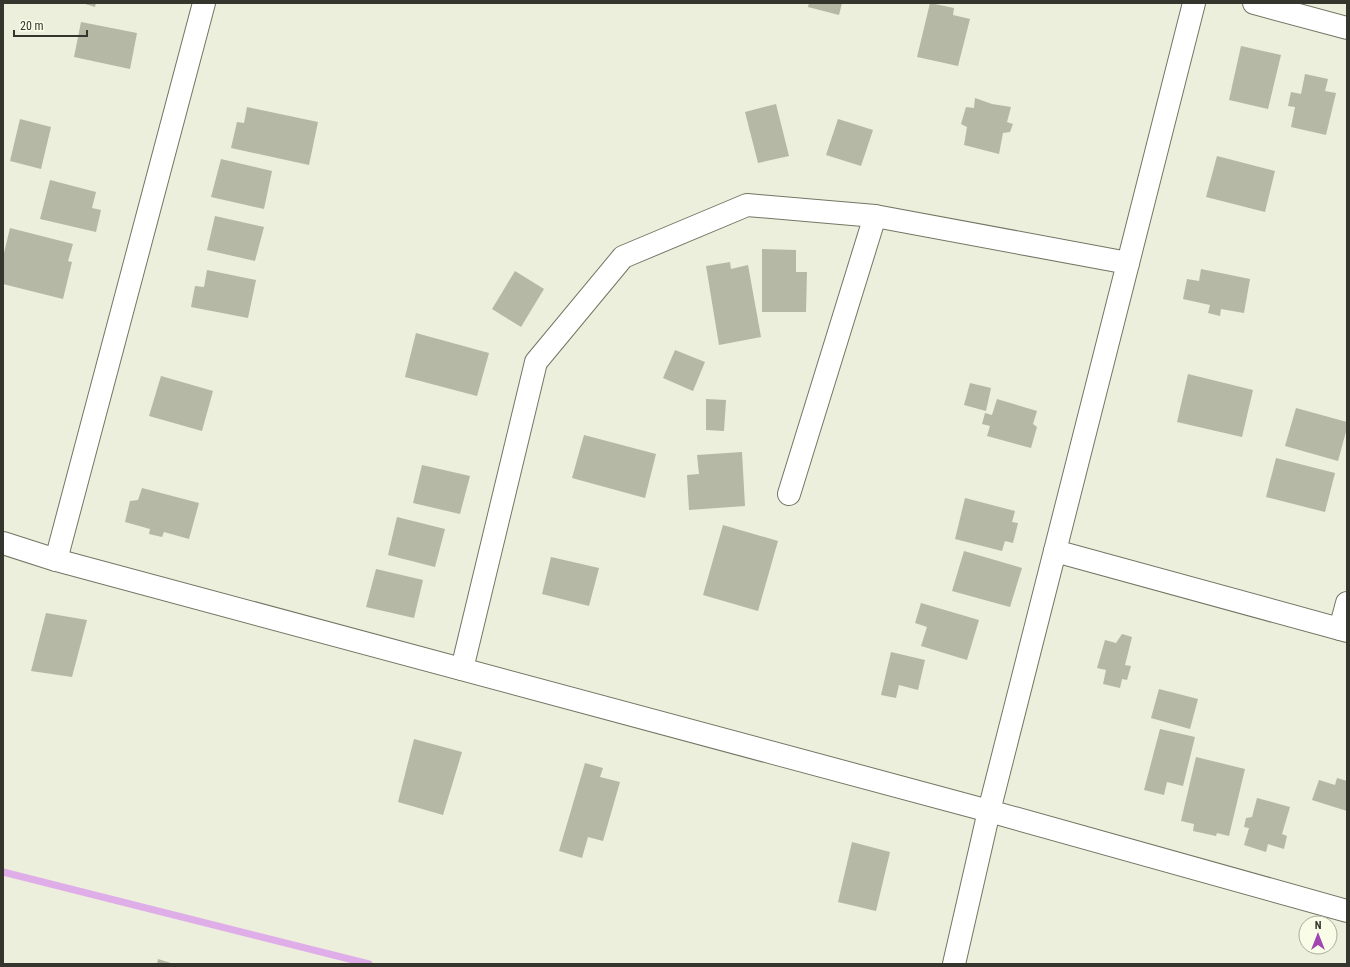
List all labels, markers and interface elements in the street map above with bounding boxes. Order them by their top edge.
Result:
scale bar [14,12,87,38]
text: 20 m [20,19,44,33]
north arrow [1298,915,1338,955]
text: N [1315,919,1322,932]

